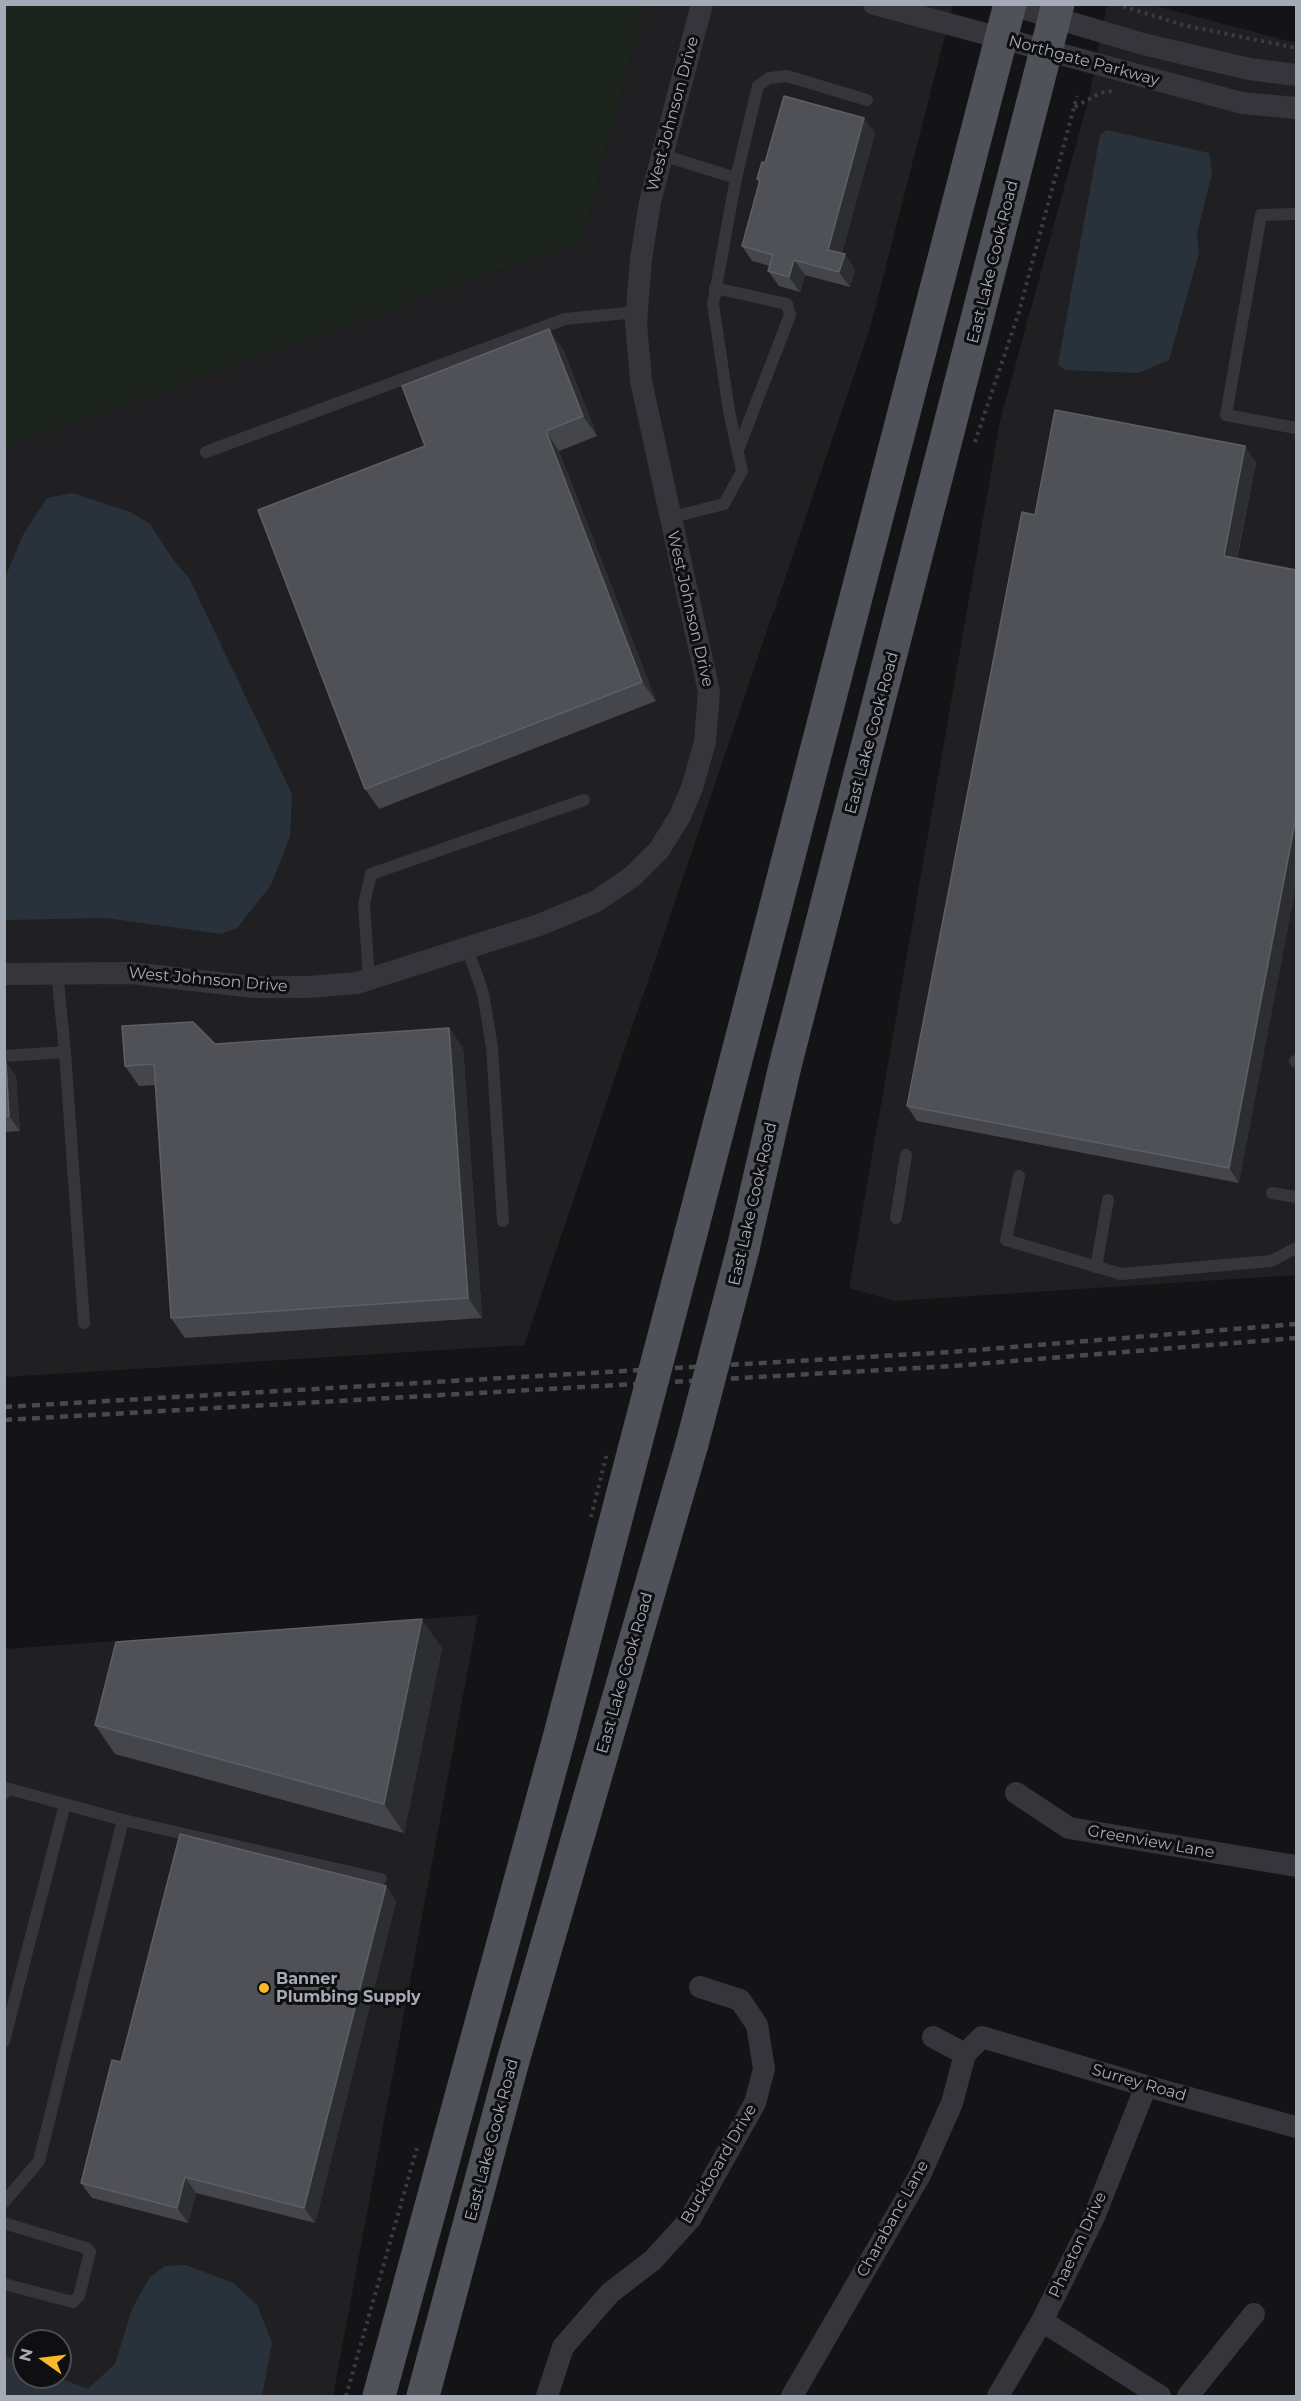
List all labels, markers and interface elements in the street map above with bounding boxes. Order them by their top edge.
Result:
street label: Northgate Parkway [1007,32,1161,90]
street label: West Johnson Drive [643,34,703,194]
street label: East Lake Cook Road [963,179,1023,345]
street label: West Johnson Drive [663,529,717,689]
street label: East Lake Cook Road [841,650,903,816]
street label: West Johnson Drive [128,963,288,997]
street label: East Lake Cook Road [725,1120,781,1288]
street label: East Lake Cook Road [593,1590,657,1756]
street label: Greenview Lane [1086,1821,1216,1863]
place label: Banner Plumbing Supply [276,1969,421,2007]
marker: Banner Plumbing Supply [257,1981,271,1995]
street label: East Lake Cook Road [461,2057,523,2223]
street label: Surrey Road [1090,2060,1188,2106]
street label: Buckboard Drive [677,2101,761,2227]
street label: Charabanc Lane [853,2157,933,2281]
street label: Phaeton Drive [1045,2189,1111,2301]
north arrow [12,2329,72,2389]
text: N [15,2346,37,2364]

